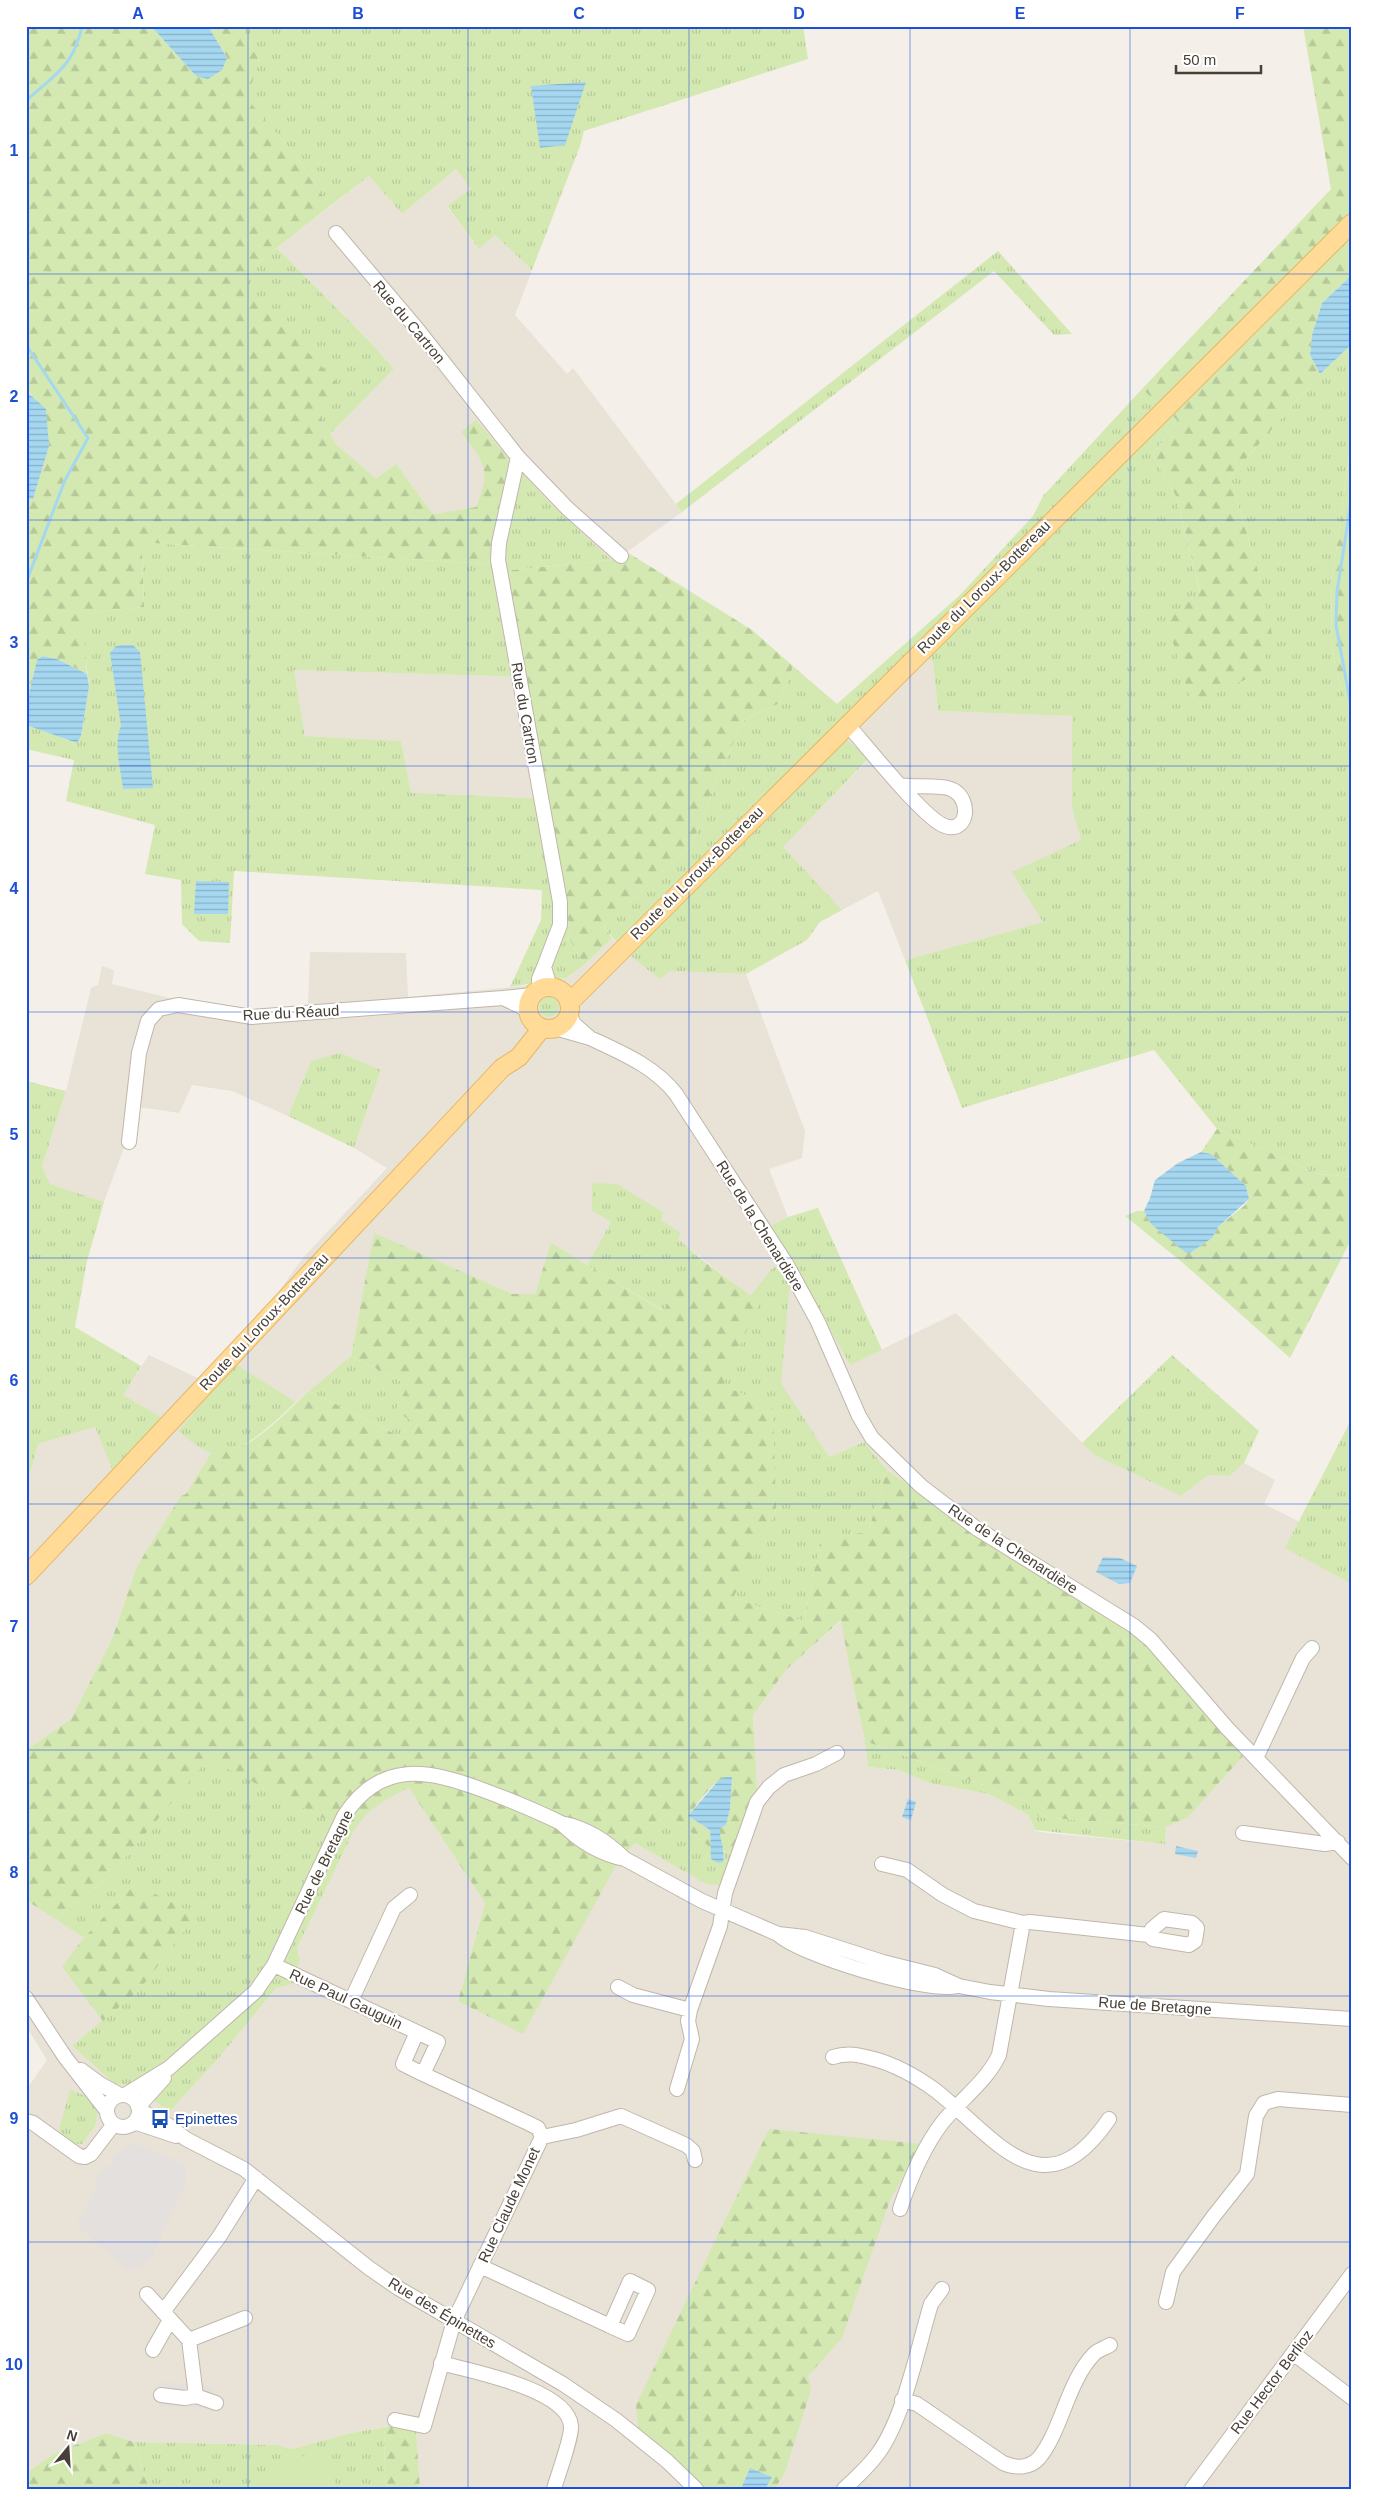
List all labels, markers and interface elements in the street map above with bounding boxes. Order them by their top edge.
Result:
text: A [132,5,144,22]
text: B [352,5,364,22]
text: C [573,5,585,22]
text: D [793,5,805,22]
text: E [1015,5,1026,22]
text: F [1235,5,1245,22]
scale bar [1176,42,1260,74]
text: 50 m [1183,51,1216,68]
text: 1 [10,142,19,159]
street label: Rue du Cartron [370,277,449,366]
text: 2 [10,388,19,405]
street label: Route du Loroux-Bottereau [914,517,1054,657]
text: 3 [10,634,19,651]
street label: Rue du Cartron [508,661,543,765]
street label: Route du Loroux-Bottereau [627,803,767,943]
text: 4 [10,880,19,897]
street label: Rue du Réaud [242,1001,340,1024]
text: 5 [10,1126,19,1143]
street label: Rue de la Chenardière [713,1157,808,1294]
street label: Route du Loroux-Bottereau [196,1250,332,1394]
text: 6 [10,1372,19,1389]
street label: Rue de la Chenardière [945,1500,1081,1597]
text: 7 [10,1618,19,1635]
street label: Rue de Bretagne [291,1807,356,1916]
text: 8 [10,1864,19,1881]
street label: Rue Paul Gauguin [287,1965,405,2032]
street label: Rue de Bretagne [1098,1993,1212,2018]
bus stop icon: Epinettes [149,2108,171,2130]
text: 9 [10,2110,19,2127]
place label: Epinettes [175,2110,238,2127]
street label: Rue Claude Monet [474,2144,543,2265]
street label: Rue des Épinettes [385,2274,499,2351]
street label: Rue Hector Berlioz [1227,2326,1316,2437]
text: 10 [5,2356,23,2373]
north arrow [42,2422,92,2472]
text: N [65,2426,79,2445]

